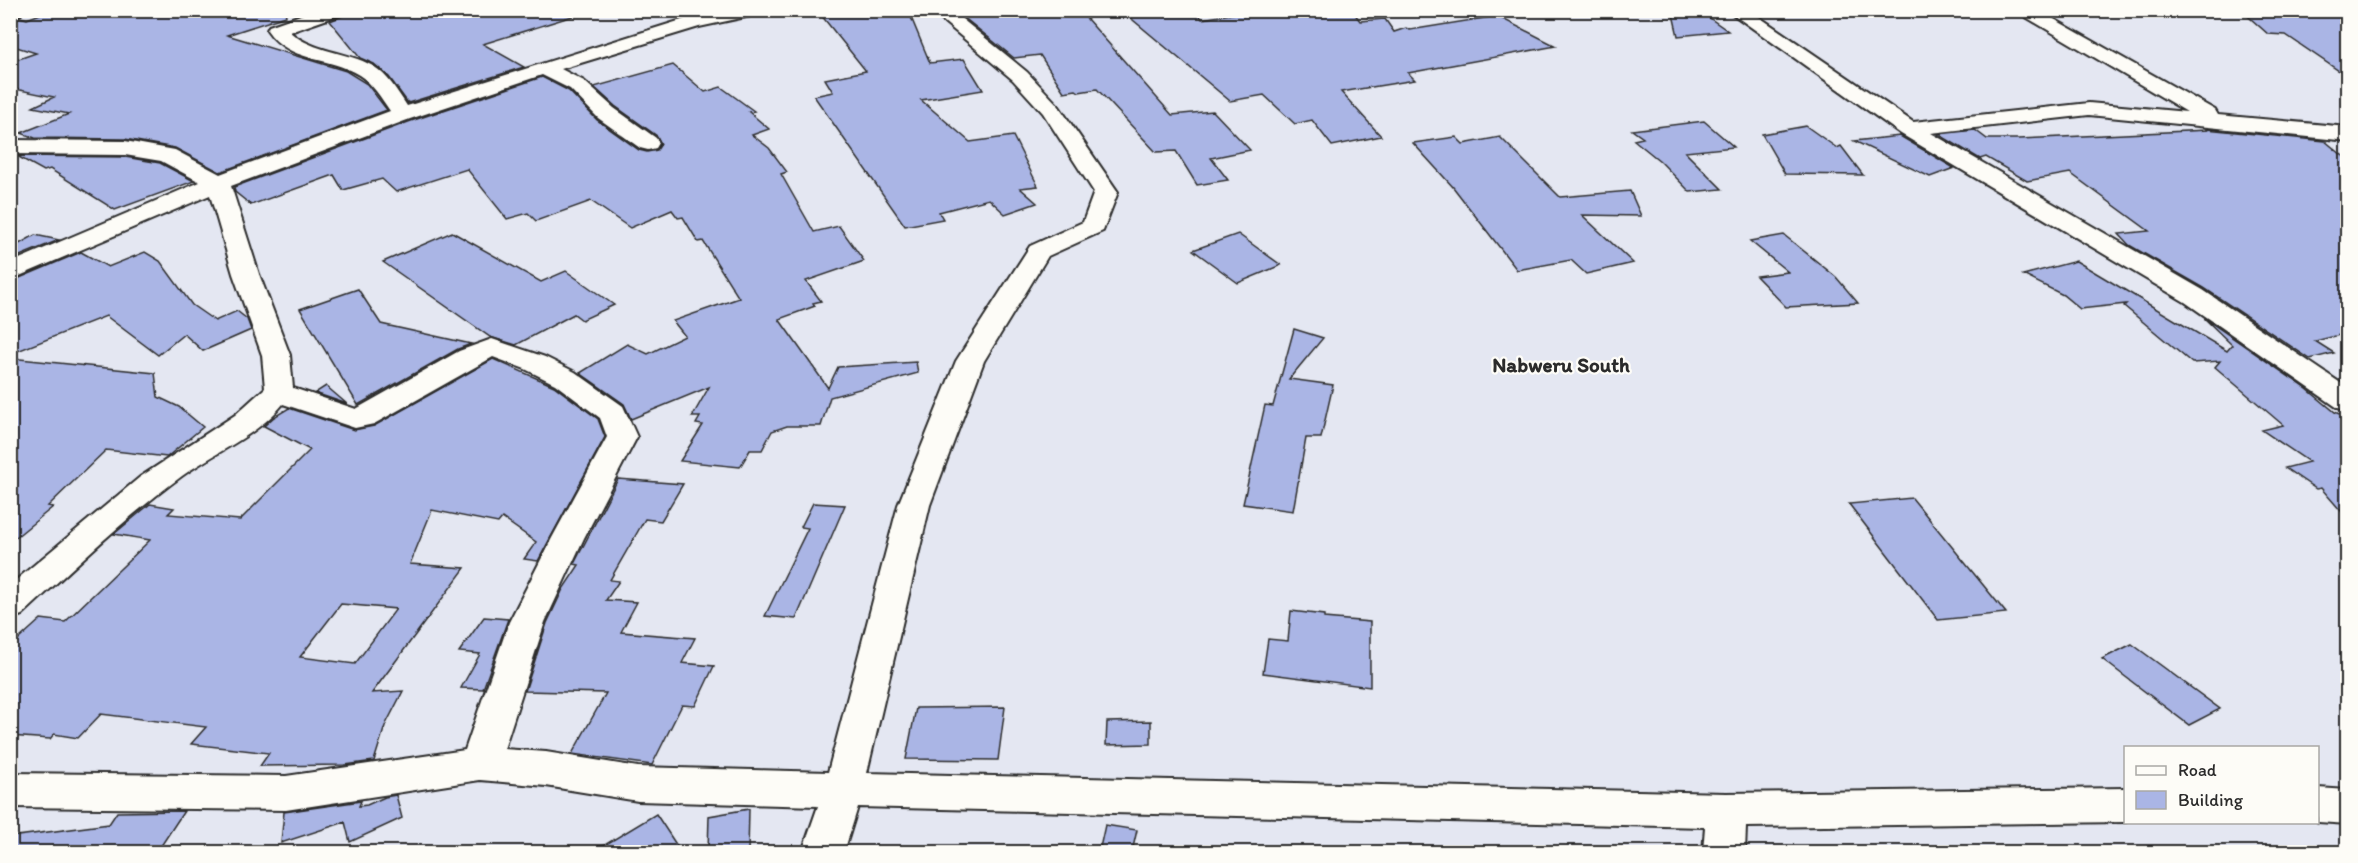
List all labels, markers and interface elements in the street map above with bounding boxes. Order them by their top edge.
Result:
district label: Nabweru South [1492,352,1630,377]
legend [2124,746,2319,824]
text: Road [2178,759,2217,781]
text: Building [2178,789,2244,811]

